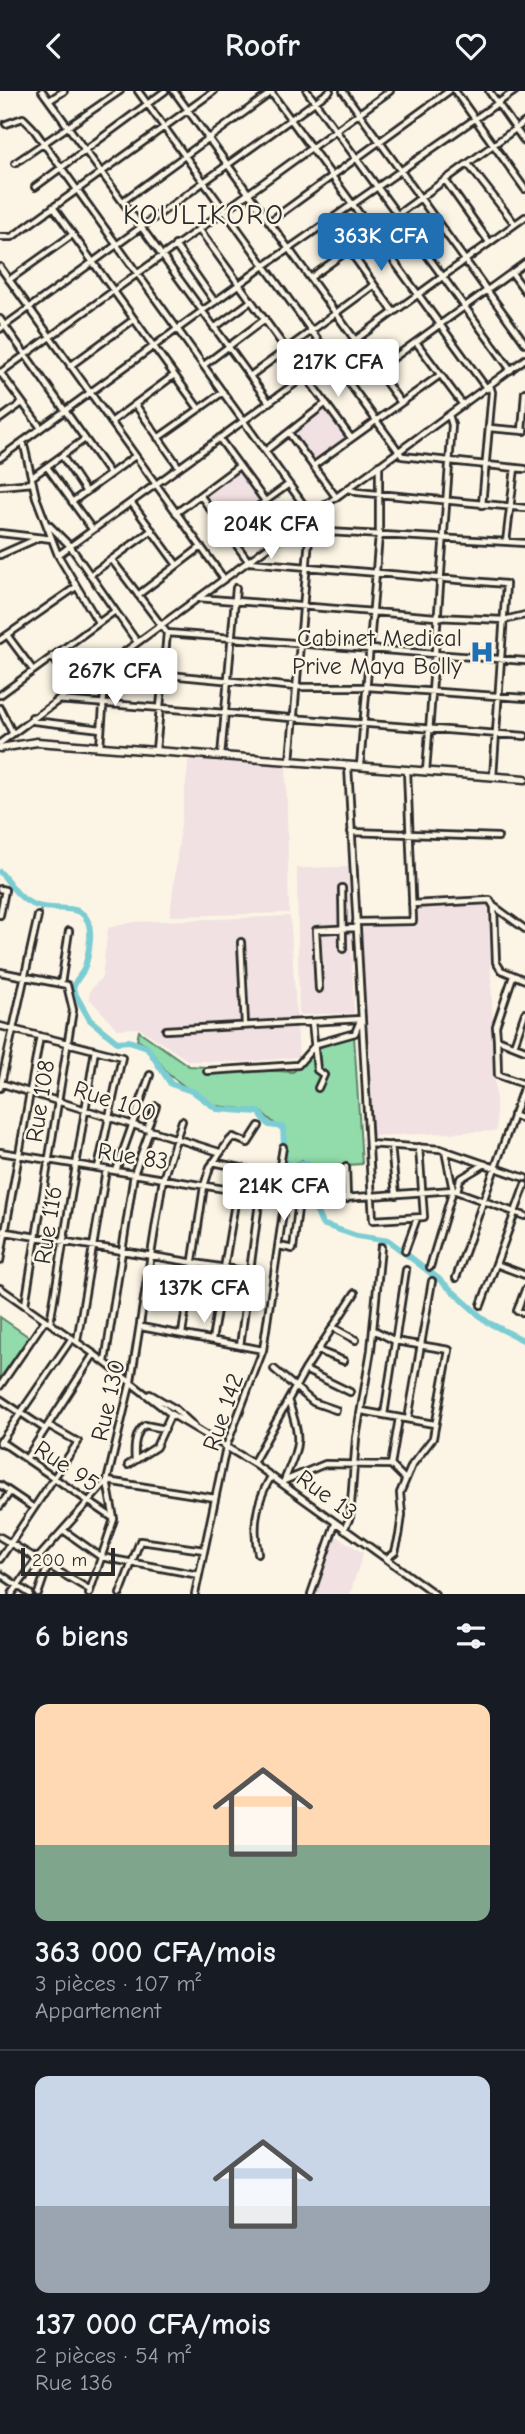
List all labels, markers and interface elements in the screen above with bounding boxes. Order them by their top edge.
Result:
icon: back [35,27,73,65]
text: Roofr [225,27,300,64]
icon: heart [452,27,490,65]
district label: KOULIKORO [123,199,285,231]
pin: 363K CFA [309,213,453,273]
text: 363K CFA [334,222,428,249]
pin: 217K CFA [266,339,410,399]
text: 217K CFA [293,348,383,375]
pin: 204K CFA [199,501,343,561]
text: 204K CFA [224,510,318,537]
place label: Cabinet Medical Prive Maya Bolly [292,624,462,680]
hospital icon: Cabinet Medical Prive Maya Bolly [468,638,496,666]
pin: 267K CFA [43,649,187,708]
text: 267K CFA [68,657,162,684]
street label: Rue 108 [20,1058,60,1144]
street label: Rue 100 [70,1074,160,1128]
street label: Rue 83 [96,1137,170,1175]
pin: 214K CFA [212,1163,356,1223]
text: 214K CFA [239,1172,329,1199]
street label: Rue 116 [28,1184,68,1266]
pin: 137K CFA [132,1265,276,1325]
text: 137K CFA [159,1274,249,1301]
street label: Rue 130 [85,1356,131,1444]
street label: Rue 142 [197,1370,249,1454]
street label: Rue 95 [29,1434,105,1498]
street label: Rue 13 [291,1464,363,1526]
scale bar [21,1545,116,1577]
text: 200 m [32,1549,87,1571]
icon: filters [452,1617,490,1655]
text: 6 biens [35,1619,128,1654]
icon: home [200,1749,326,1875]
text: 363 000 CFA/mois [35,1935,276,1970]
text: 3 pièces · 107 m² [35,1970,201,1997]
text: Appartement [35,1997,161,2024]
icon: home [200,2121,326,2247]
text: 137 000 CFA/mois [35,2307,271,2342]
text: 2 pièces · 54 m² [35,2342,191,2369]
text: Rue 136 [35,2369,113,2396]

